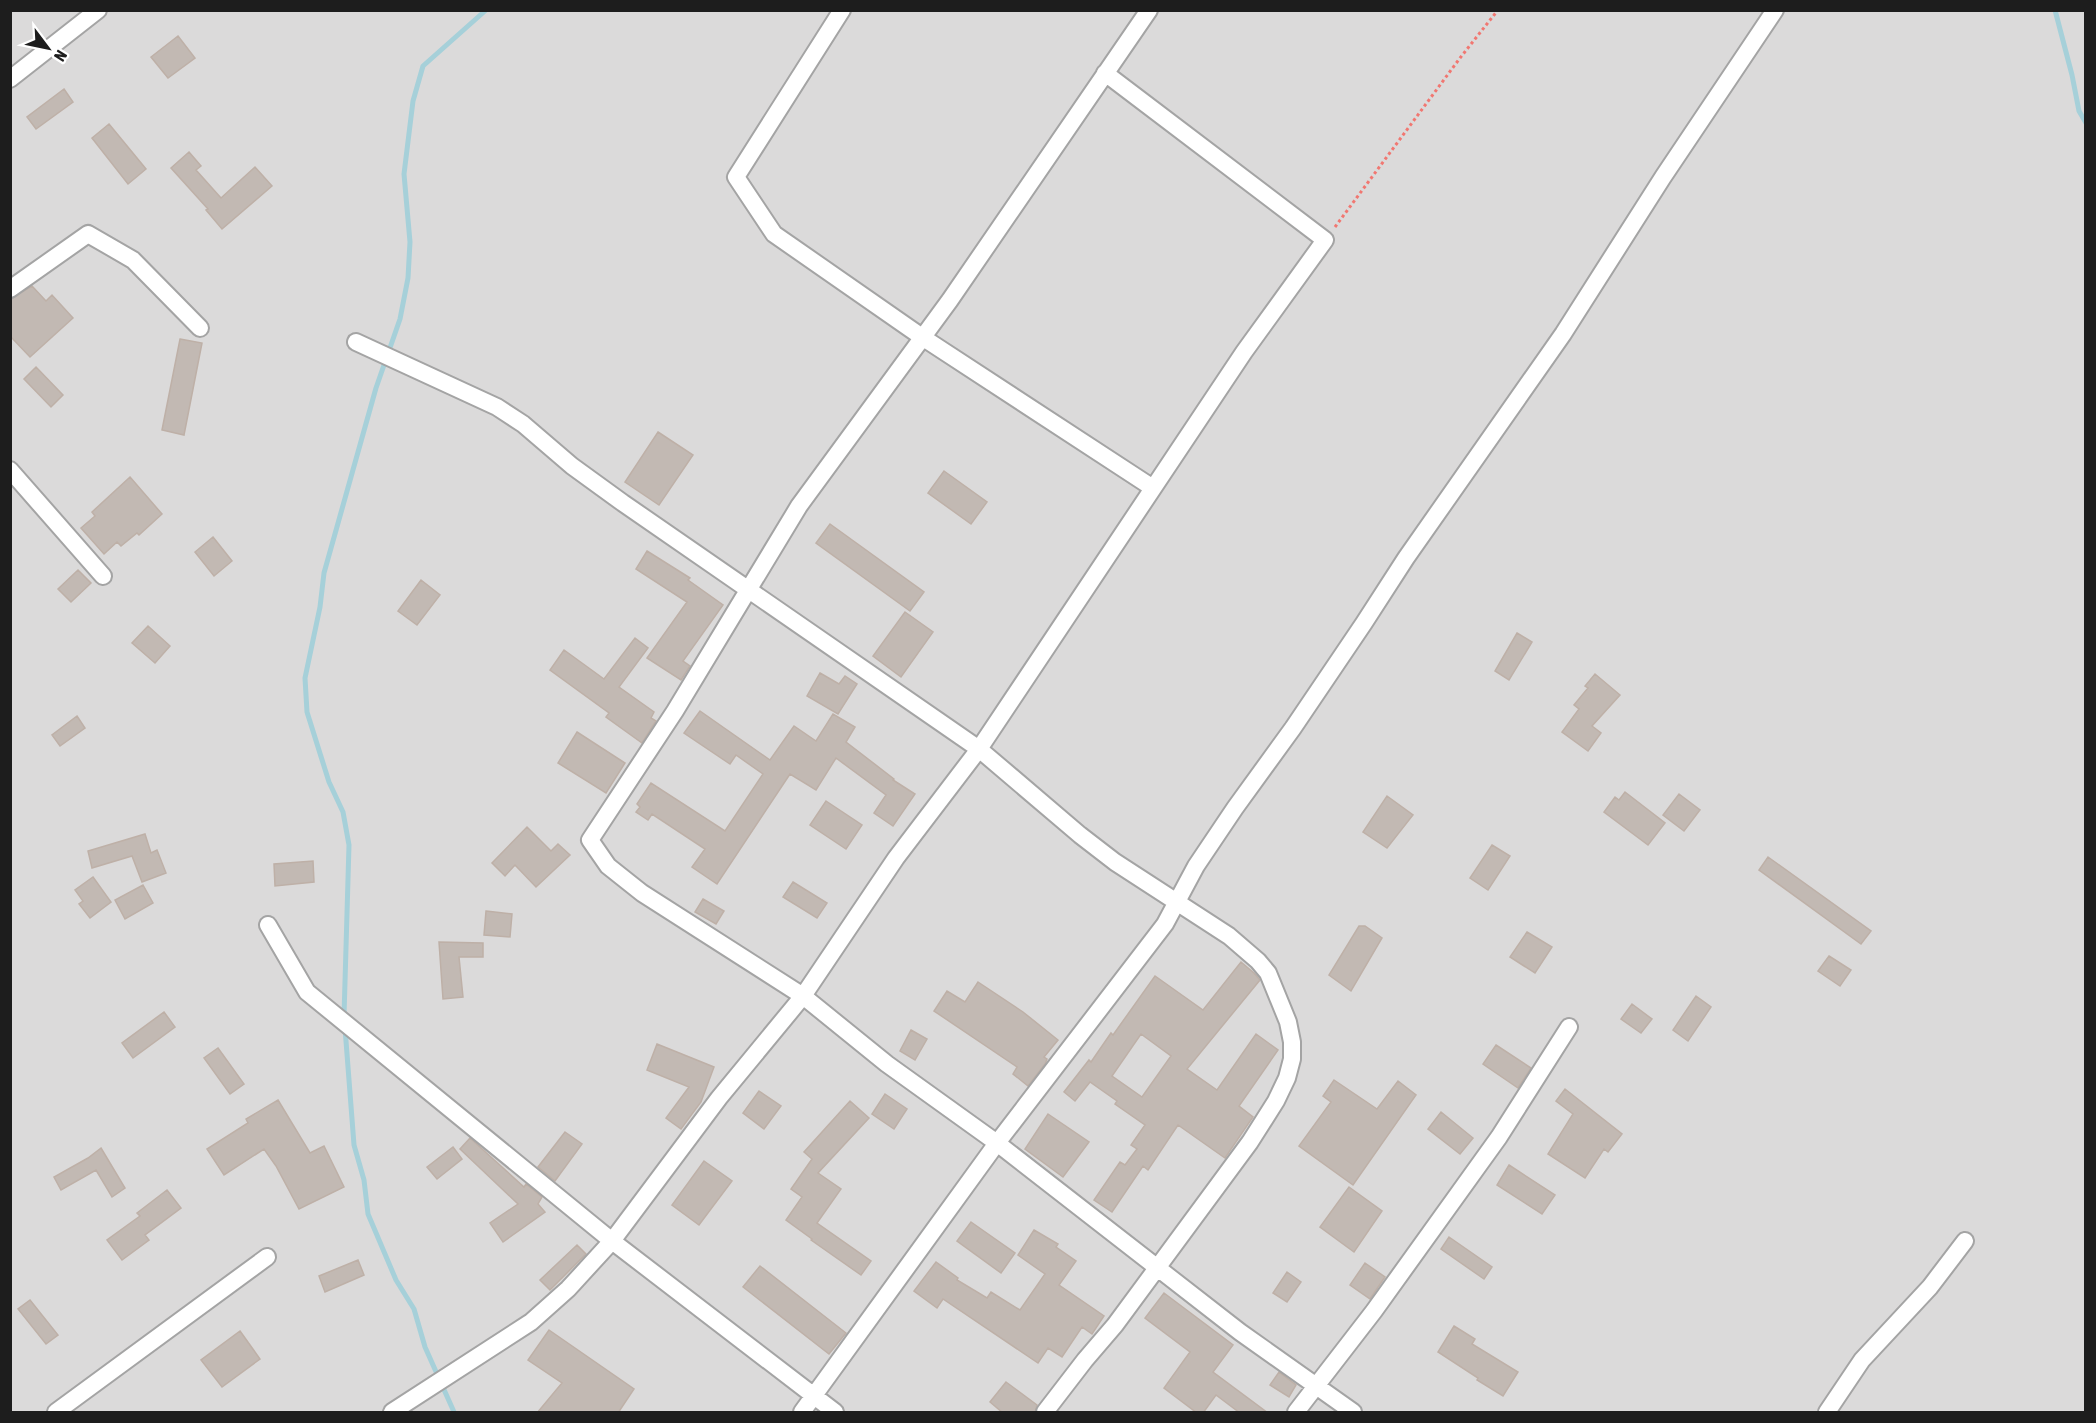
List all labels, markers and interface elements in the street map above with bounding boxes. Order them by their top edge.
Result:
north arrow [18,18,78,78]
text: N [51,47,71,65]

